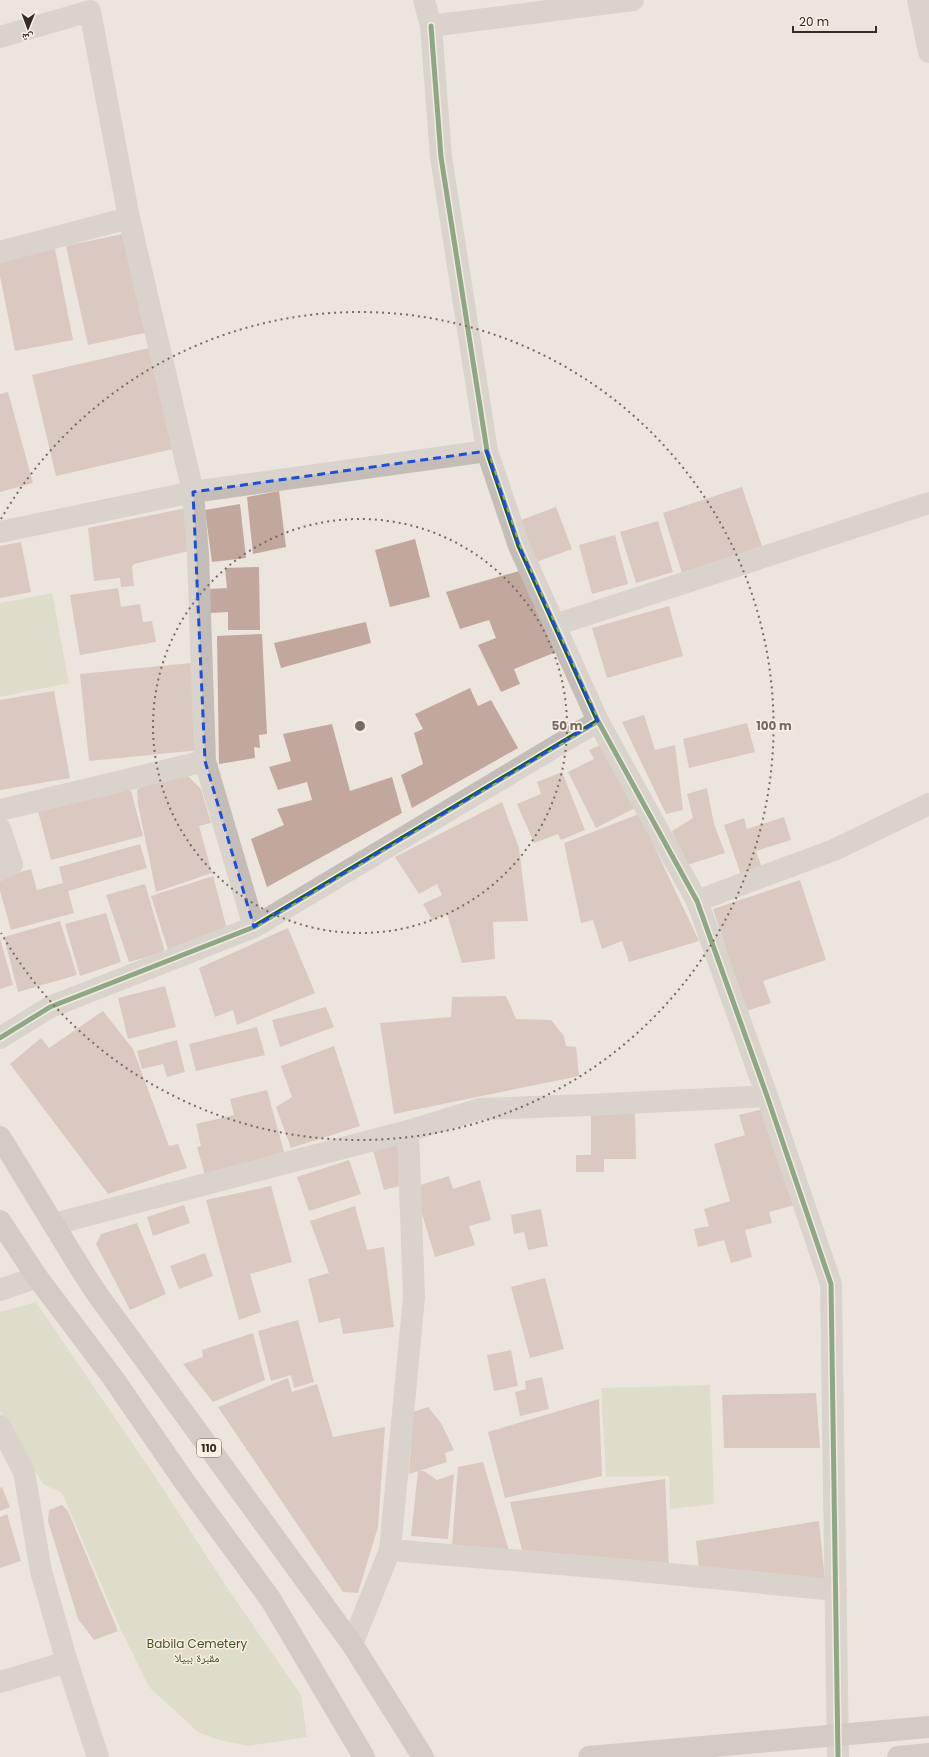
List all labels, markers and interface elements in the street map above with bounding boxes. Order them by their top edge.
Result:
north arrow [8,8,48,48]
scale bar [793,8,876,34]
text: 20 m [799,13,829,30]
text: ش [22,30,34,46]
text: 50 m [552,717,583,734]
text: 100 m [756,717,792,734]
centre of rings [353,719,367,733]
road number: 110 [197,1439,221,1457]
park label: Babila Cemetery مقبرة ببيلا [147,1635,247,1666]

